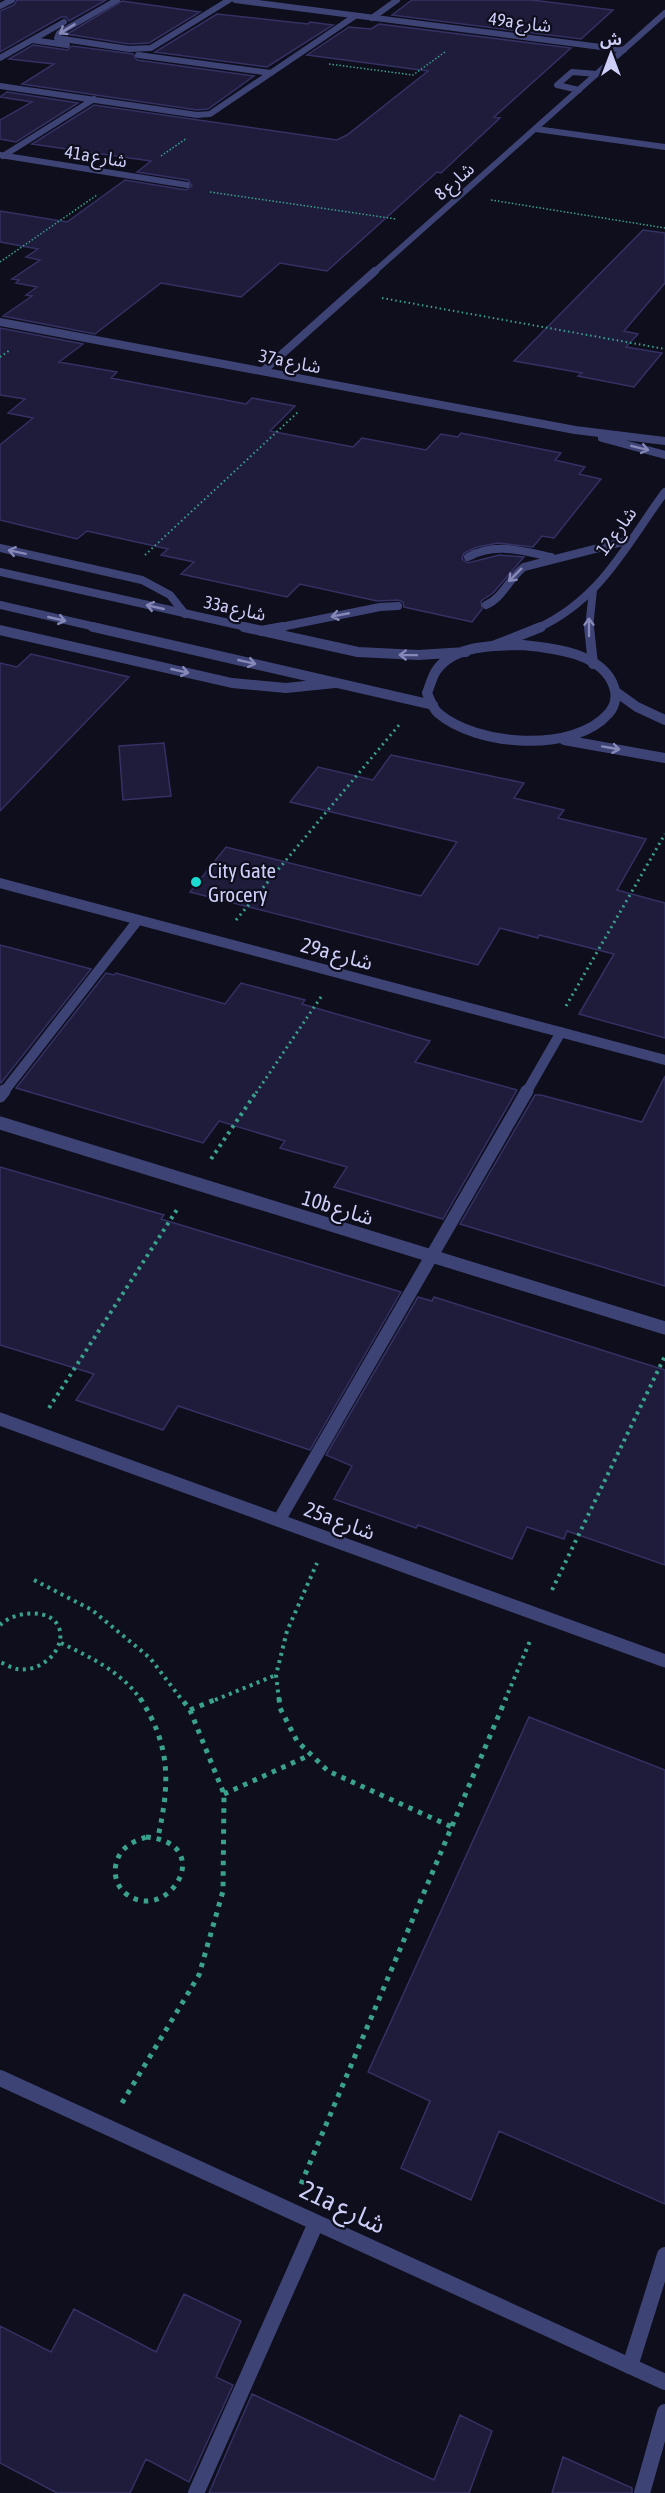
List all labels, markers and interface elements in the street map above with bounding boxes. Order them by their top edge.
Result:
street label: 49a شارع [487,8,552,40]
one-way arrow [59,24,76,36]
north arrow [581,24,641,84]
text: ش [600,30,622,49]
street label: 41a شارع [63,141,129,175]
street label: شارع 8 [430,158,481,207]
street label: 37a شارع [256,345,323,381]
one-way arrow [630,443,649,455]
street label: شارع 12 [591,503,644,562]
one-way arrow [8,546,28,557]
one-way arrow [508,568,523,582]
street label: 33a شارع [201,591,268,629]
one-way arrow [145,601,164,613]
one-way arrow [331,609,350,621]
one-way arrow [47,613,66,625]
one-way arrow [583,617,595,637]
one-way arrow [398,649,418,661]
one-way arrow [237,657,256,669]
one-way arrow [170,666,189,678]
one-way arrow [601,743,621,754]
place label: City Gate Grocery [208,858,276,906]
marker: City Gate Grocery [189,875,203,889]
street label: 29a شارع [297,932,376,978]
street label: 10b شارع [298,1185,377,1233]
street label: 25a شارع [300,1496,379,1548]
street label: 21a شارع [294,2174,390,2243]

